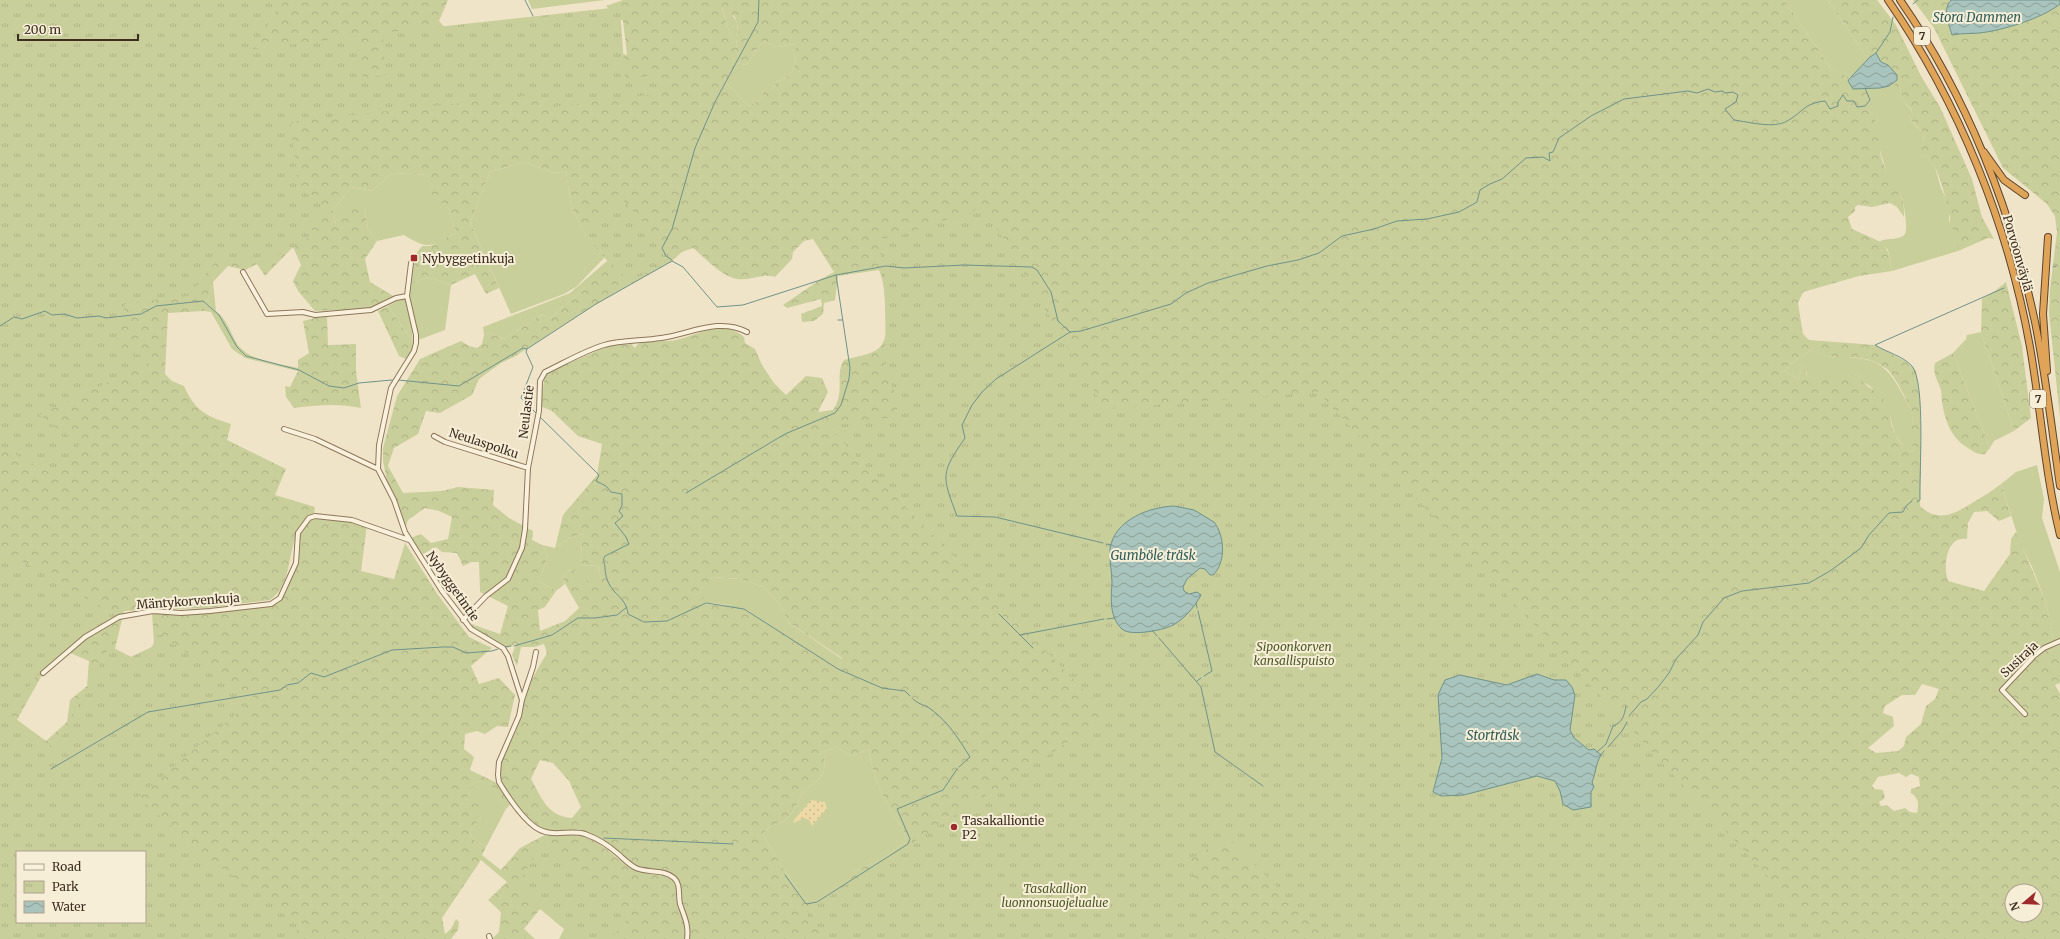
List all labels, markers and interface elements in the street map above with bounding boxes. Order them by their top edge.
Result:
water label: Stora Dammen [1933,9,2021,26]
scale bar [18,16,138,42]
text: 200 m [24,22,61,37]
road number: 7 [1914,27,1930,45]
street label: Porvoonväylä [2000,213,2036,293]
place label: Nybyggetinkuja [422,251,515,266]
marker: Nybyggetinkuja [409,253,419,263]
street label: Neulastie [515,384,537,440]
road number: 7 [2030,390,2046,408]
street label: Neulaspolku [447,425,521,461]
water label: Gumböle träsk [1110,547,1196,564]
street label: Nybyggetintie [423,548,483,624]
street label: Mäntykorvenkuja [136,590,241,612]
street label: Susiraja [1997,638,2041,680]
park label: Sipoonkorven kansallispuisto [1253,639,1335,668]
water label: Storträsk [1467,727,1519,744]
place label: Tasakalliontie P2 [962,813,1044,842]
marker: Tasakalliontie P2 [949,822,959,832]
legend [16,851,146,923]
text: Road [52,859,81,874]
text: Park [52,879,79,894]
park label: Tasakallion luonnonsuojelualue [1002,881,1108,910]
north arrow [2004,883,2044,923]
text: Water [51,899,87,914]
text: N [2006,900,2023,913]

